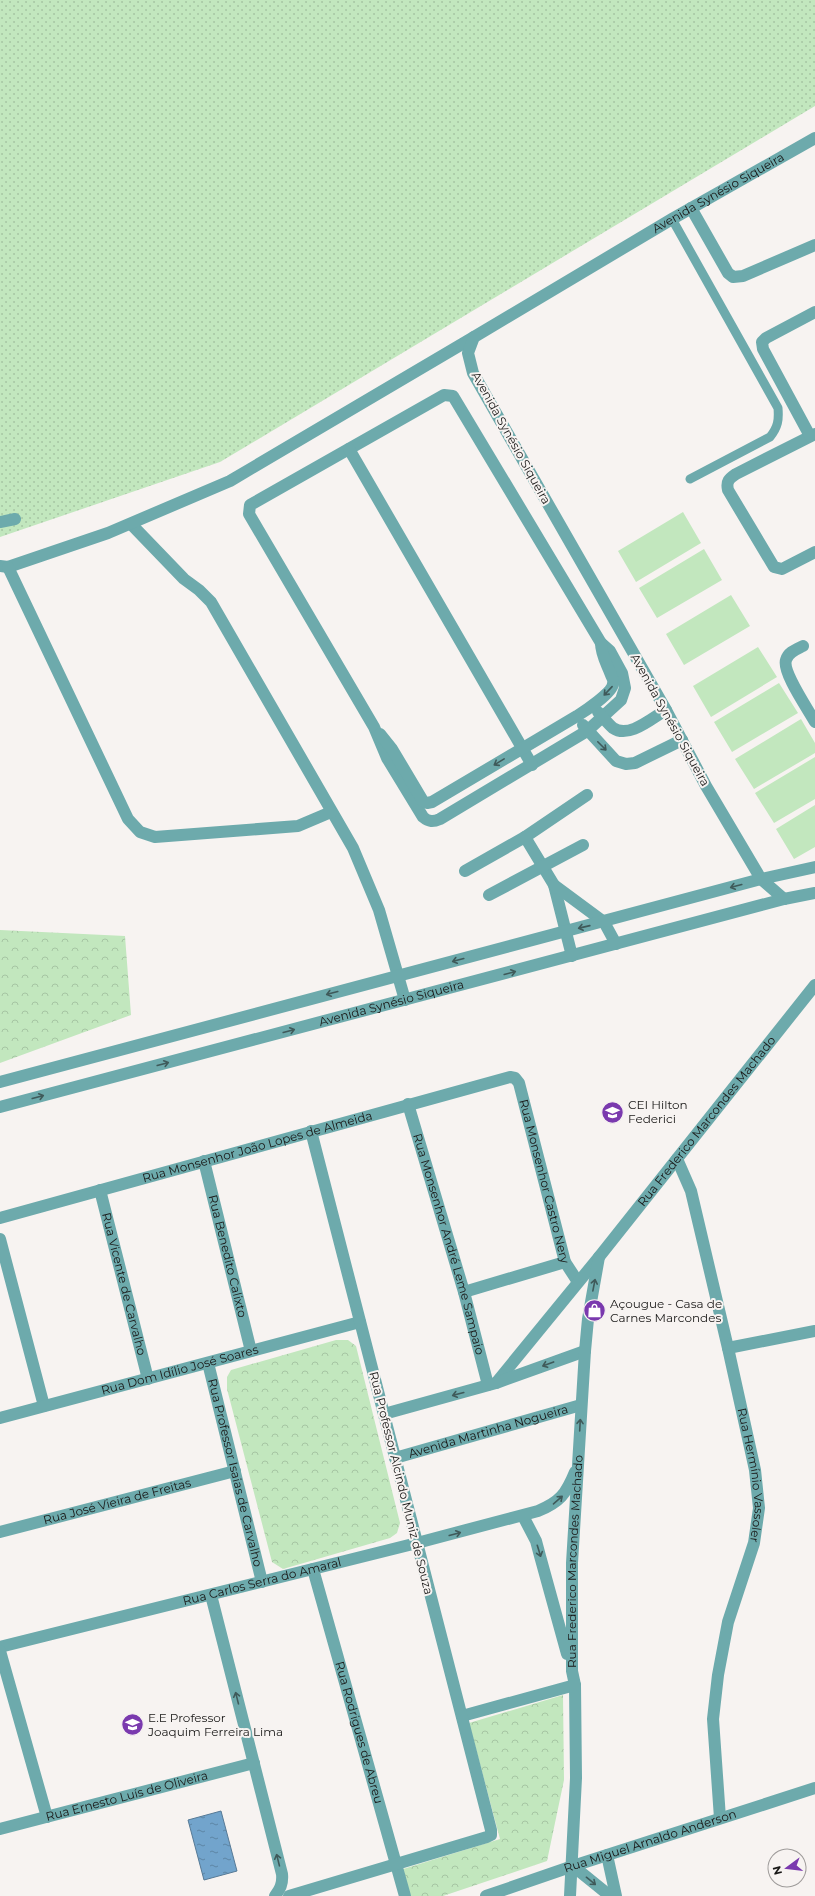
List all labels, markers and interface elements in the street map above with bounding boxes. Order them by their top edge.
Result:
street label: Avenida Synésio Siqueira [649,149,787,236]
street label: Avenida Synésio Siqueira [469,369,554,507]
street label: Avenida Synésio Siqueira [628,651,713,789]
one-way arrow [603,686,612,696]
one-way arrow [597,741,607,751]
one-way arrow [493,758,505,766]
one-way arrow [730,883,743,890]
one-way arrow [578,924,591,931]
one-way arrow [452,957,465,964]
one-way arrow [503,969,516,976]
street label: Avenida Synésio Siqueira [317,976,465,1029]
one-way arrow [326,990,339,998]
one-way arrow [282,1026,295,1034]
street label: Rua Frederico Marcondes Machado [634,1033,779,1209]
one-way arrow [157,1059,170,1067]
one-way arrow [31,1092,44,1100]
street label: Rua Monsenhor Castro Nery [516,1097,573,1265]
place label: CEI Hilton Federici [628,1097,688,1126]
school or university icon: CEI Hilton Federici [599,1099,625,1125]
street label: Rua Monsenhor João Lopes de Almeida [140,1107,374,1185]
street label: Rua Monsenhor André Leme Sampaio [410,1132,488,1356]
street label: Rua Benedito Calixto [206,1193,250,1319]
street label: Rua Vicente de Carvalho [99,1211,150,1357]
one-way arrow [590,1278,598,1291]
place label: Açougue - Casa de Carnes Marcondes [610,1296,722,1325]
shop icon: Açougue - Casa de Carnes Marcondes [582,1298,608,1324]
street label: Rua Dom Idílio José Soares [99,1341,260,1398]
one-way arrow [543,1361,555,1369]
street label: Rua Professor Alcindo Muniz de Souza [366,1370,437,1596]
street label: Rua Professor Isaias de Carvalho [205,1377,266,1568]
one-way arrow [452,1390,465,1398]
street label: Avenida Martinha Nogueira [407,1401,570,1461]
street label: Rua Hermínio Vassoler [734,1407,767,1544]
one-way arrow [577,1419,584,1432]
street label: Rua Frederico Marcondes Machado [564,1455,586,1668]
street label: Rua José Vieira de Freitas [42,1475,193,1527]
one-way arrow [553,1495,563,1504]
one-way arrow [448,1529,461,1537]
one-way arrow [536,1544,543,1557]
street label: Rua Carlos Serra do Amaral [181,1554,343,1608]
street label: Rua Rodrigues de Abreu [332,1660,387,1805]
one-way arrow [233,1692,241,1705]
place label: E.E Professor Joaquim Ferreira Lima [147,1710,283,1739]
school or university icon: E.E Professor Joaquim Ferreira Lima [120,1712,146,1738]
street label: Rua Ernesto Luís de Oliveira [44,1767,209,1824]
street label: Rua Miguel Arnaldo Anderson [562,1806,738,1876]
north arrow [767,1848,807,1888]
one-way arrow [274,1853,282,1866]
text: N [769,1864,785,1877]
one-way arrow [586,1876,597,1885]

